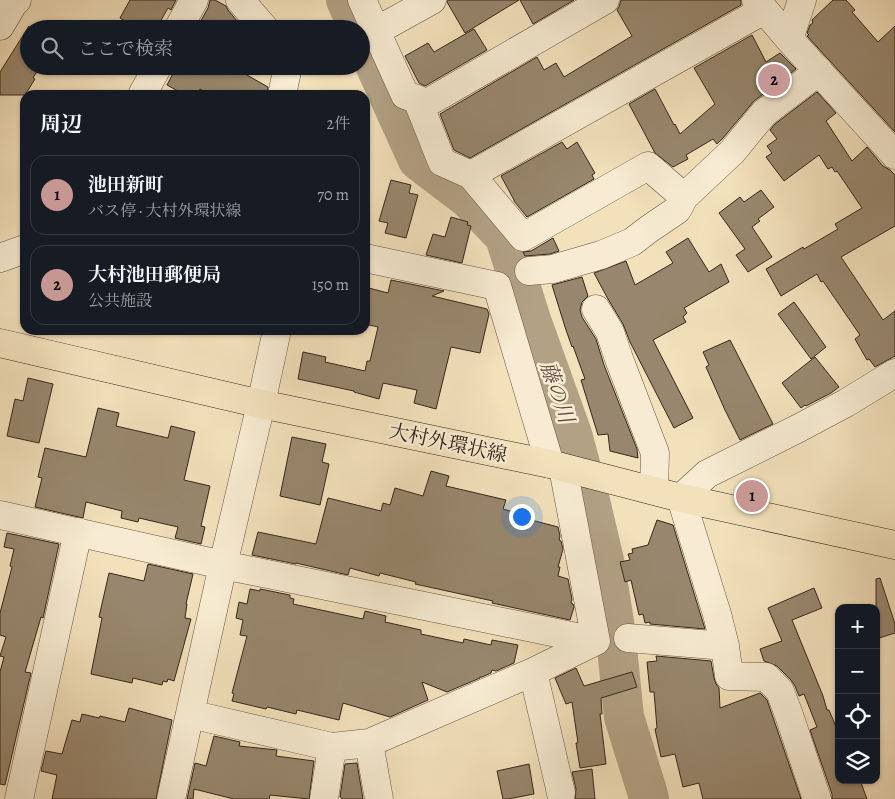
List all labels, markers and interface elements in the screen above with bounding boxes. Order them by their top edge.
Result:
search box [20,20,370,75]
icon: search [38,34,66,62]
text: ここで検索 [78,36,173,62]
pin: 2 [758,61,790,99]
text: 周辺 [40,110,82,138]
text: 2件 [326,113,350,135]
text: 池田新町 [88,172,164,198]
text: 1 [54,184,60,206]
text: 70 m [317,184,349,206]
text: バス停 · 大村外環状線 [88,200,242,222]
text: 大村池田郵便局 [88,262,221,288]
text: 2 [53,274,61,296]
text: 150 m [312,274,349,296]
text: 公共施設 [88,290,152,312]
water label: 藤の川 [534,358,581,428]
street label: 大村外環状線 [387,417,509,469]
pin: 1 [736,477,768,515]
your location [509,504,535,530]
map controls [835,604,880,784]
button: + [835,604,880,649]
button: − [835,649,880,694]
button: locate [835,694,880,739]
button: layers [835,739,880,784]

